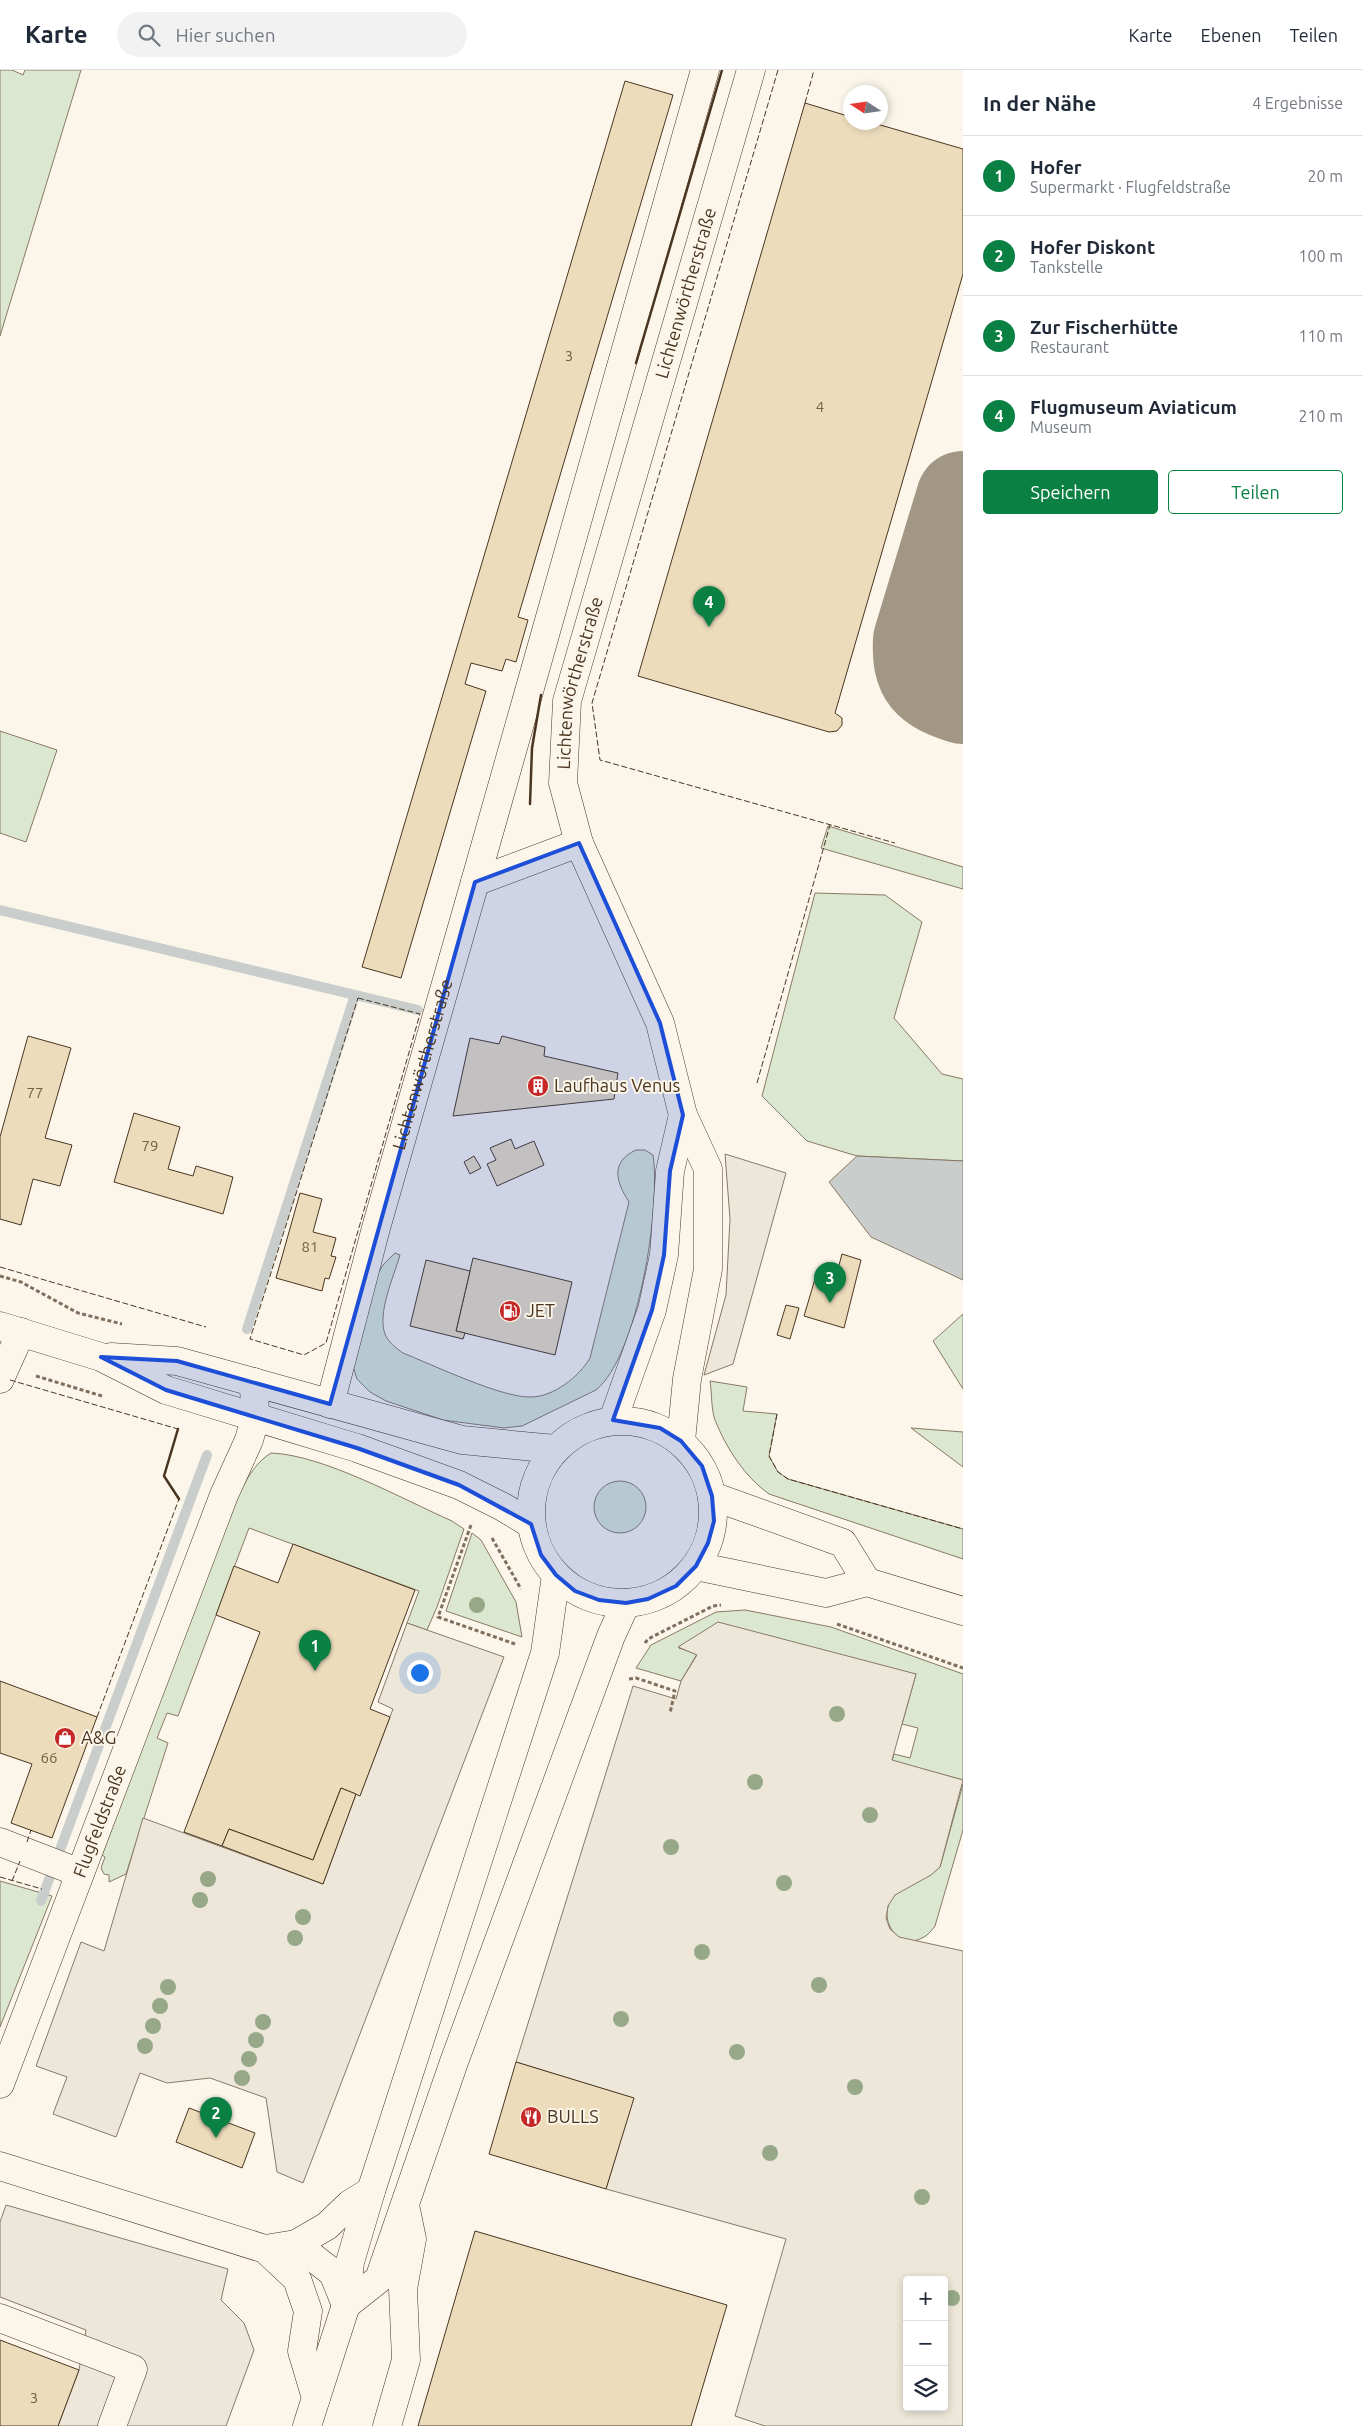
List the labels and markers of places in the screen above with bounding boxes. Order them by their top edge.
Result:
pin: 4 [693,586,725,627]
building icon: Laufhaus Venus [526,1074,550,1098]
place label: Laufhaus Venus [554,1075,681,1095]
pin: 3 [814,1262,846,1303]
fuel station icon: JET [498,1299,522,1323]
place label: JET [526,1300,555,1320]
pin: 1 [299,1630,331,1671]
shop icon: A&G [53,1726,77,1750]
place label: A&G [81,1727,116,1747]
pin: 2 [200,2097,232,2138]
restaurant icon: BULLS [519,2105,543,2129]
place label: BULLS [547,2106,599,2126]

